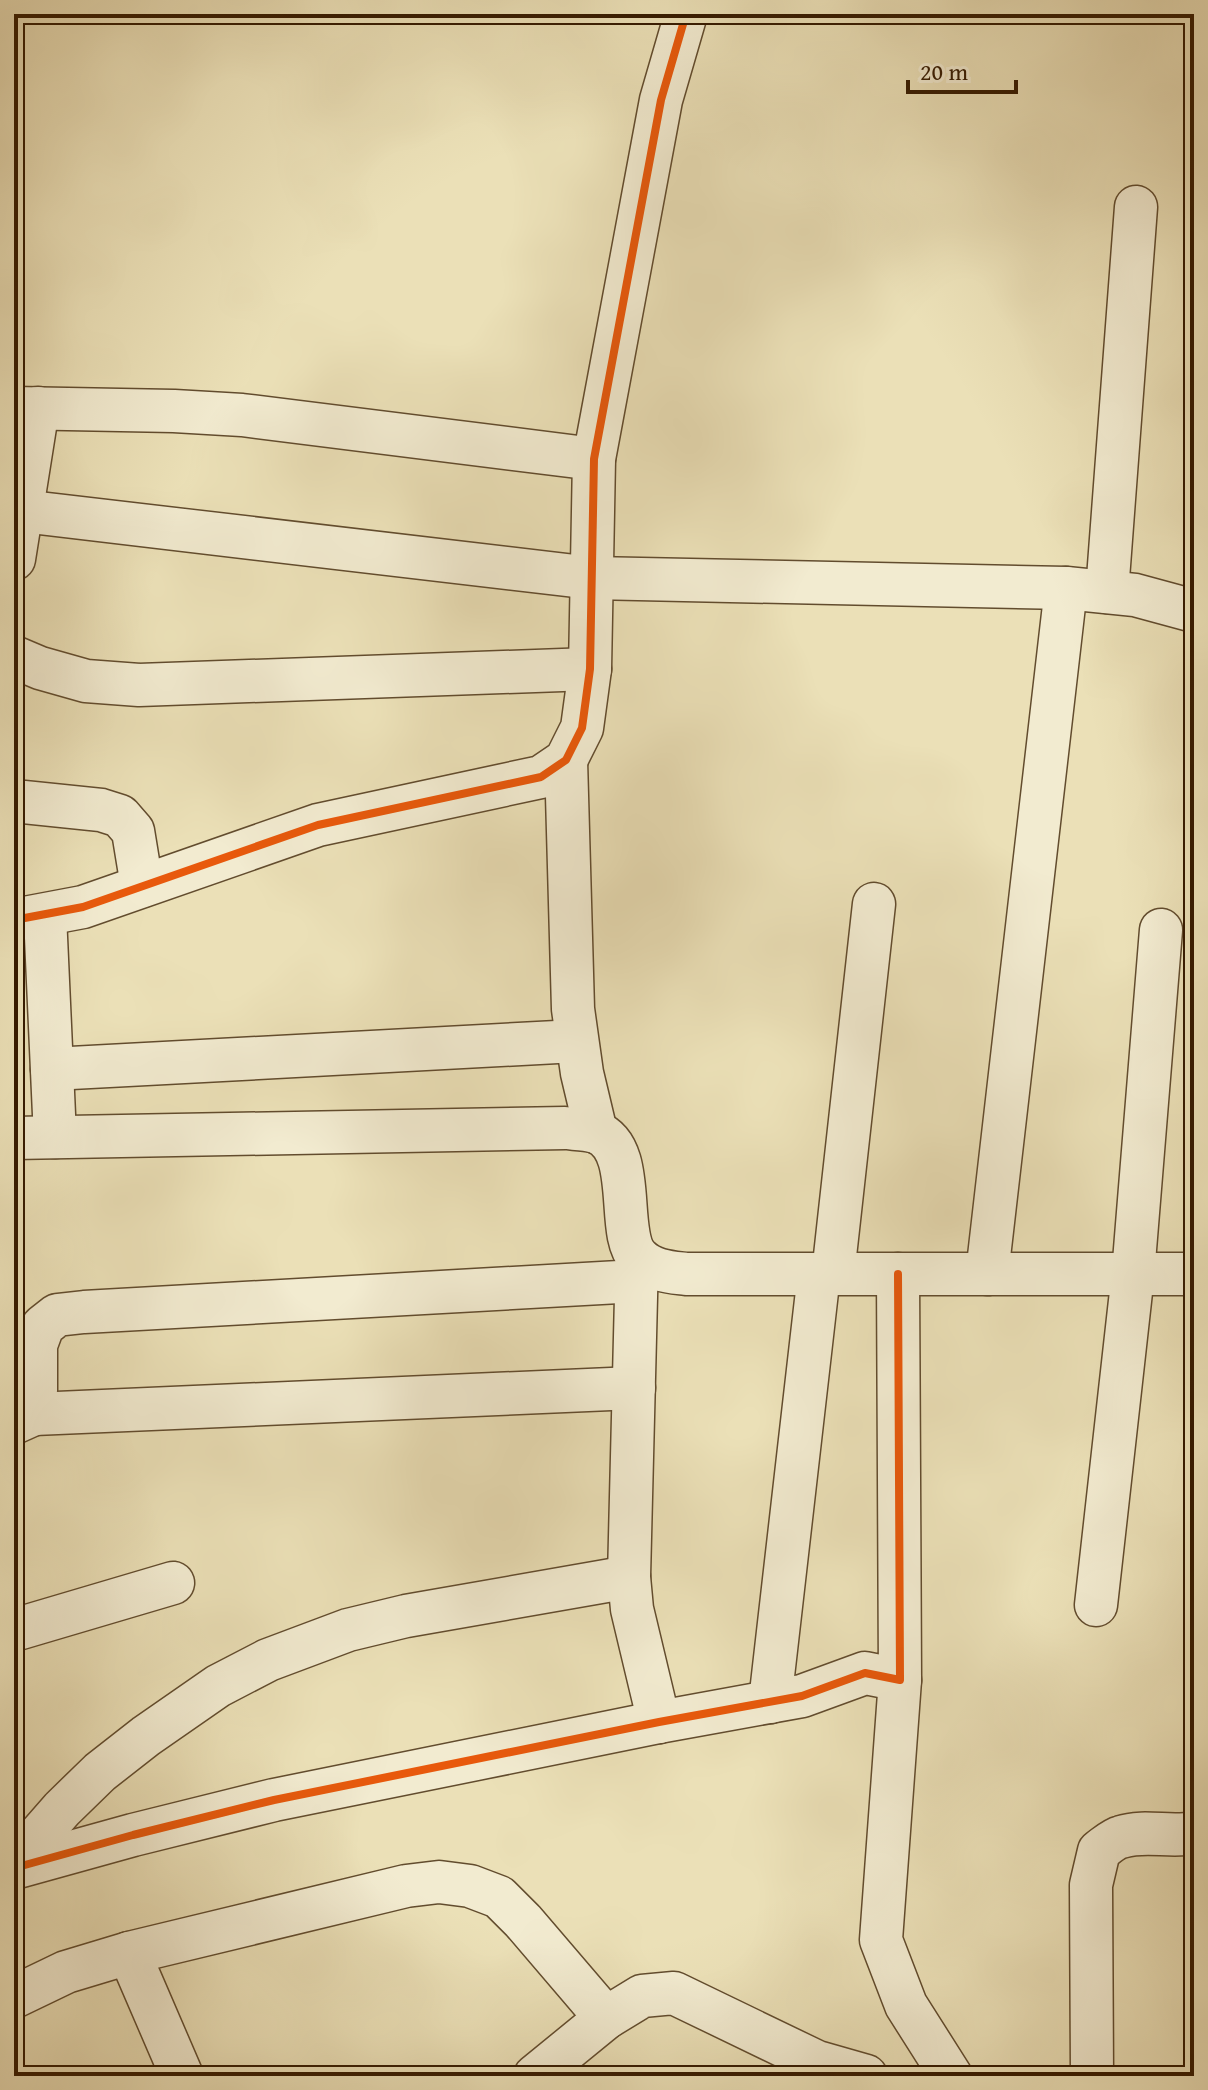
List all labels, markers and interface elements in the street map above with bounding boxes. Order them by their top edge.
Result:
scale bar [908,44,1016,94]
text: 20 m [920,54,968,89]

